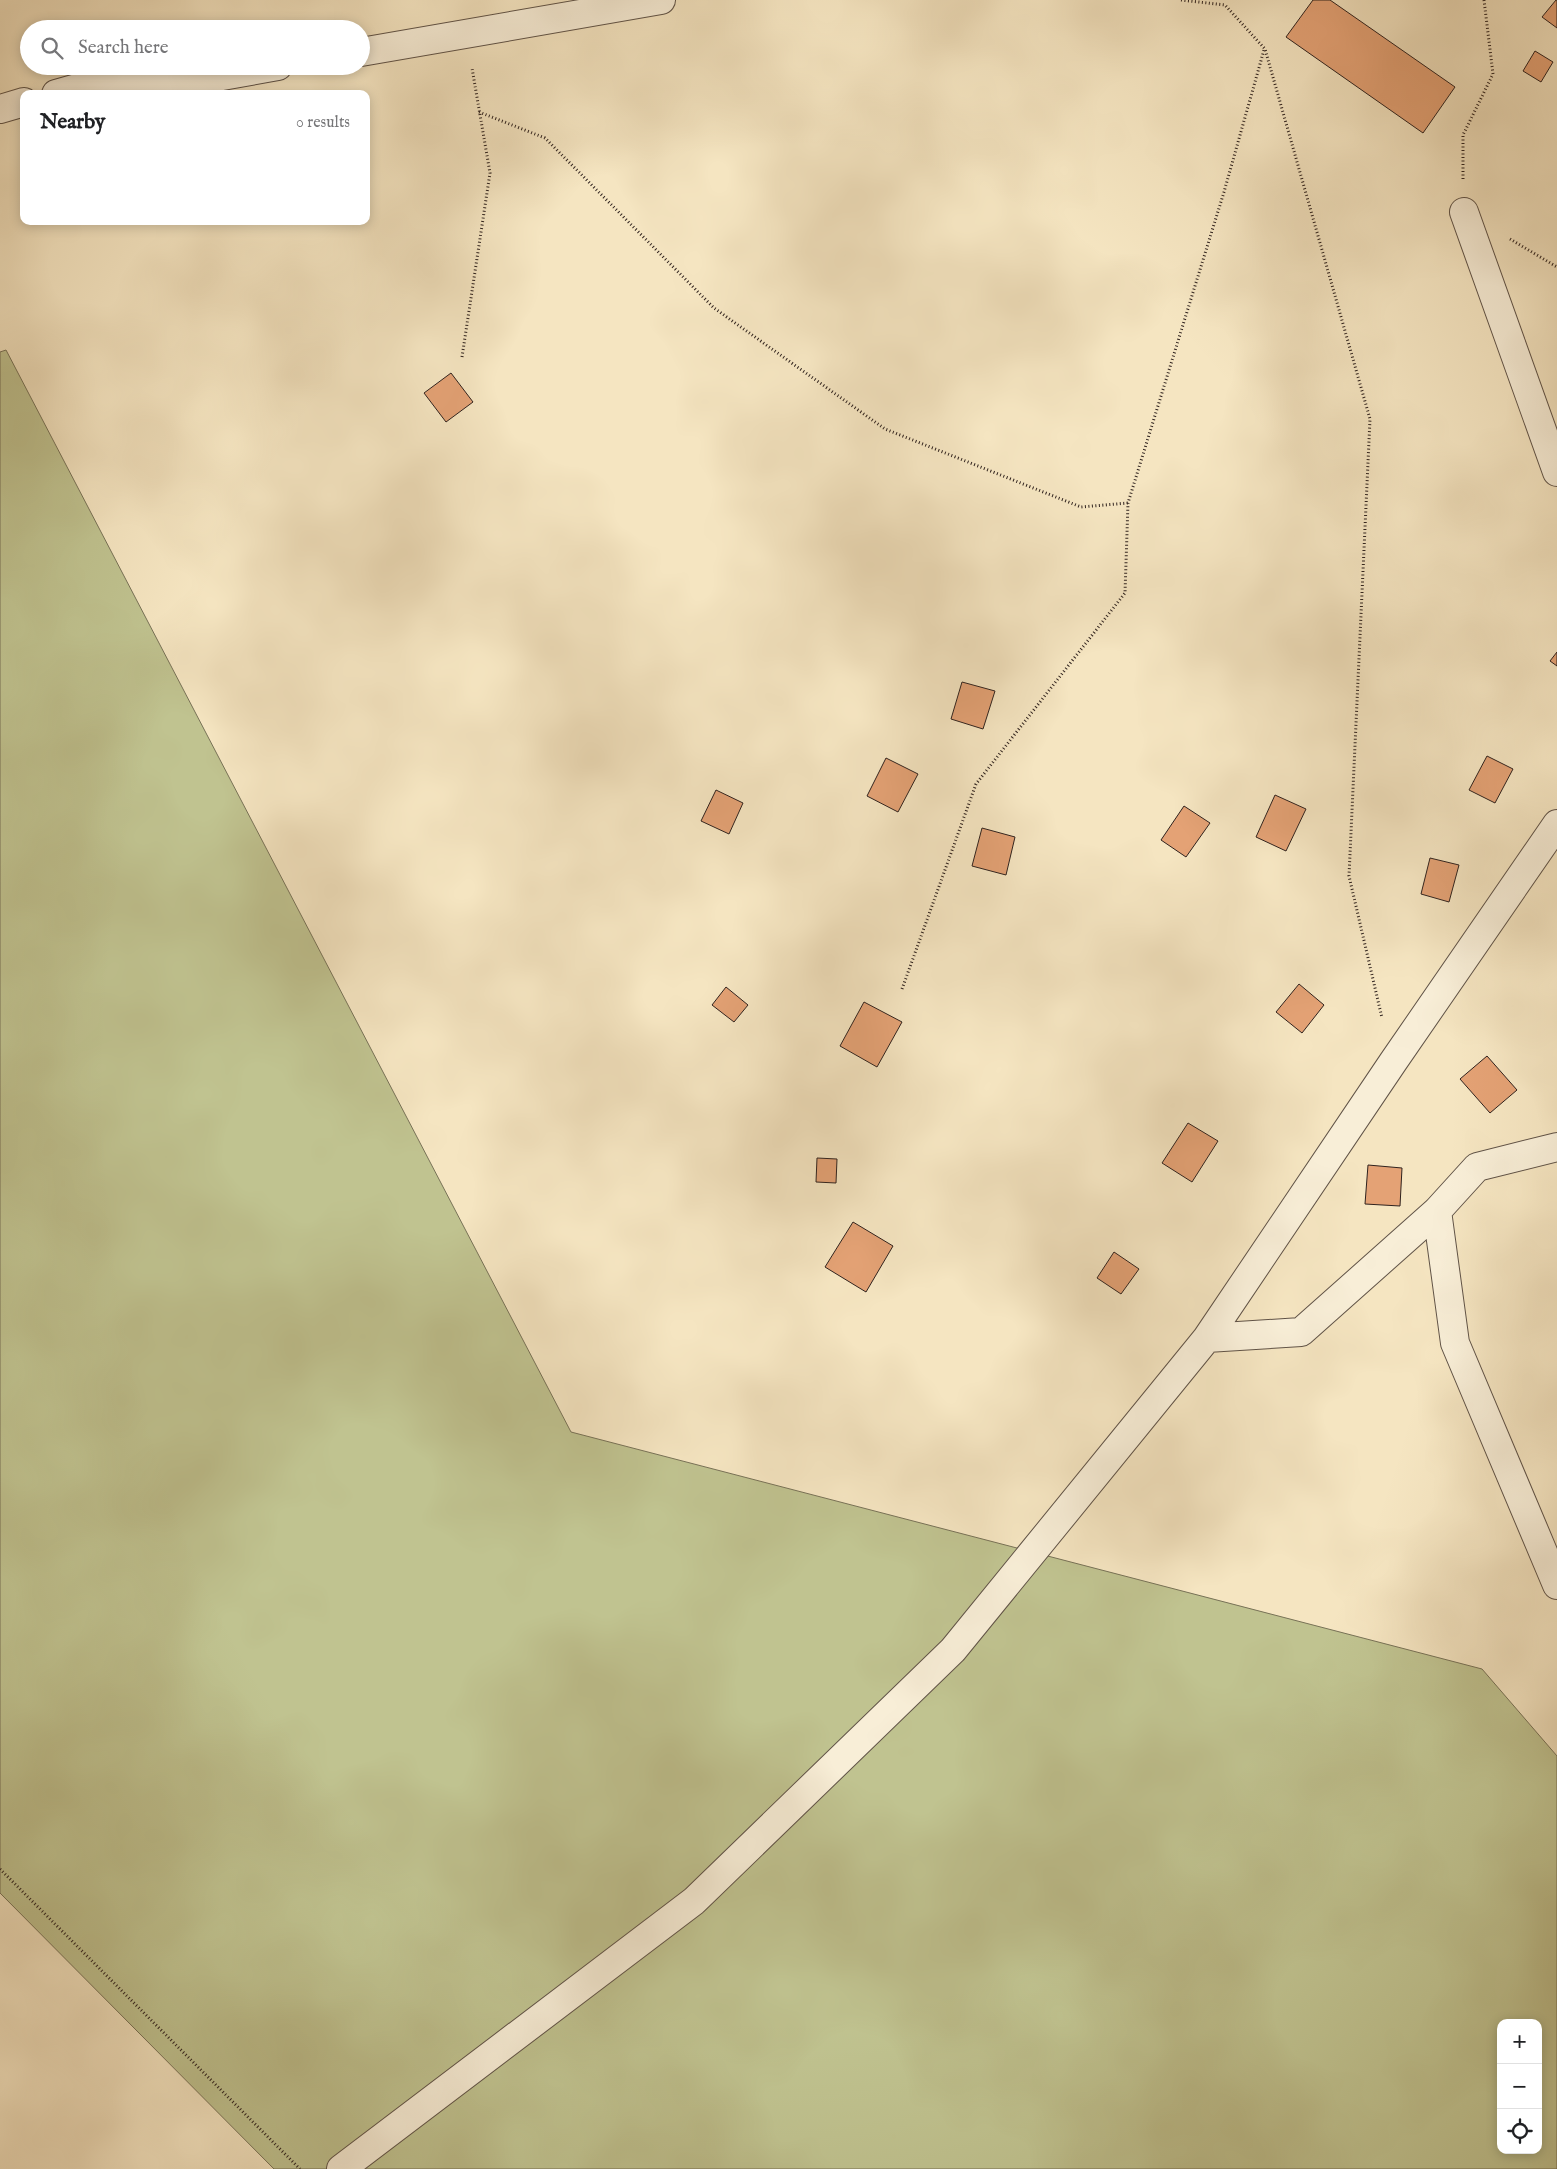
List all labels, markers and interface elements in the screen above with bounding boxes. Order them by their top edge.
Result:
search box [20,20,370,75]
icon: search [38,34,66,62]
text: Search here [78,36,169,60]
text: Nearby [40,109,105,136]
text: 0 results [296,113,350,133]
map controls [1497,2019,1542,2154]
button: + [1497,2019,1542,2064]
button: − [1497,2064,1542,2109]
button: locate [1497,2109,1542,2154]

